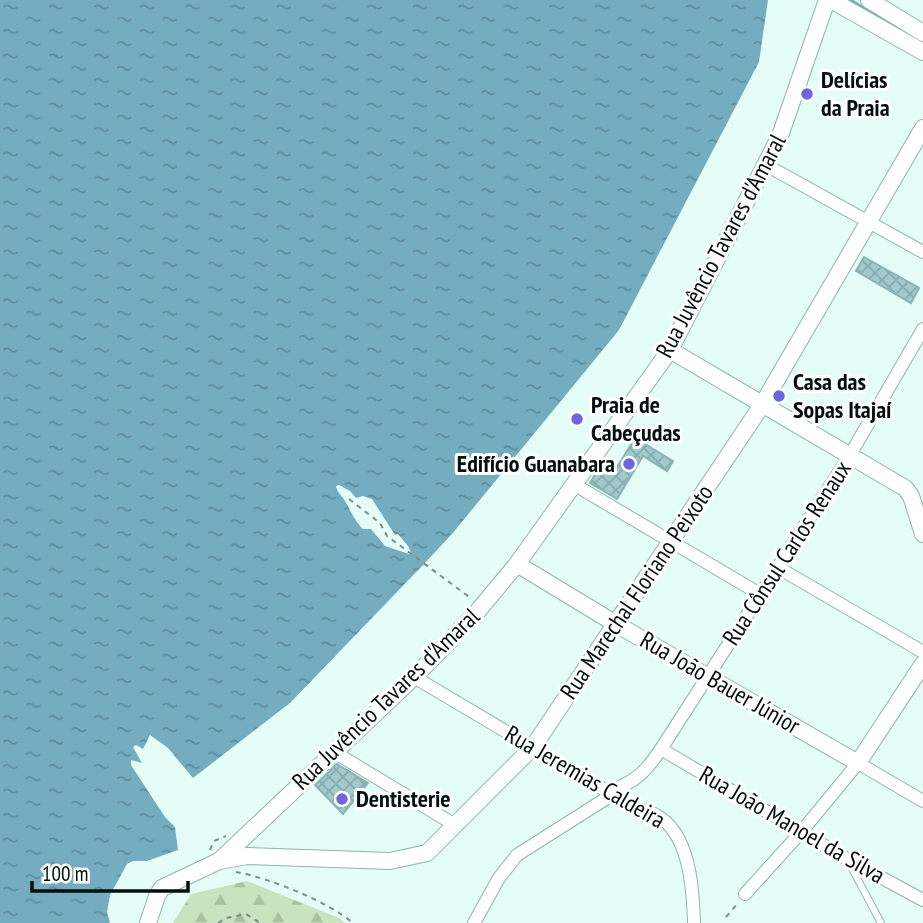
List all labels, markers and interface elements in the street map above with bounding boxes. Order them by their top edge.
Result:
place label: Delícias da Praia [821,64,890,123]
marker: Delícias da Praia [799,86,815,102]
street label: Rua Juvêncio Tavares d'Amaral [648,128,793,363]
place label: Casa das Sopas Itajaí [793,366,892,425]
marker: Casa das Sopas Itajaí [771,388,787,404]
place label: Praia de Cabeçudas [591,389,681,448]
marker: Praia de Cabeçudas [569,411,585,427]
place label: Edifício Guanabara [457,448,615,479]
street label: Rua Cônsul Carlos Renaux [715,454,858,651]
marker: Edifício Guanabara [621,456,637,472]
street label: Rua Marechal Floriano Peixoto [553,478,720,705]
street label: Rua Juvêncio Tavares d'Amaral [285,601,486,796]
street label: Rua João Bauer Júnior [635,624,806,741]
street label: Rua Jeremias Caldeira [500,718,671,835]
street label: Rua João Manoel da Silva [694,759,891,890]
place label: Dentisterie [356,783,451,814]
marker: Dentisterie [334,791,350,807]
scale bar [32,850,187,894]
text: 100 m [42,860,88,887]

